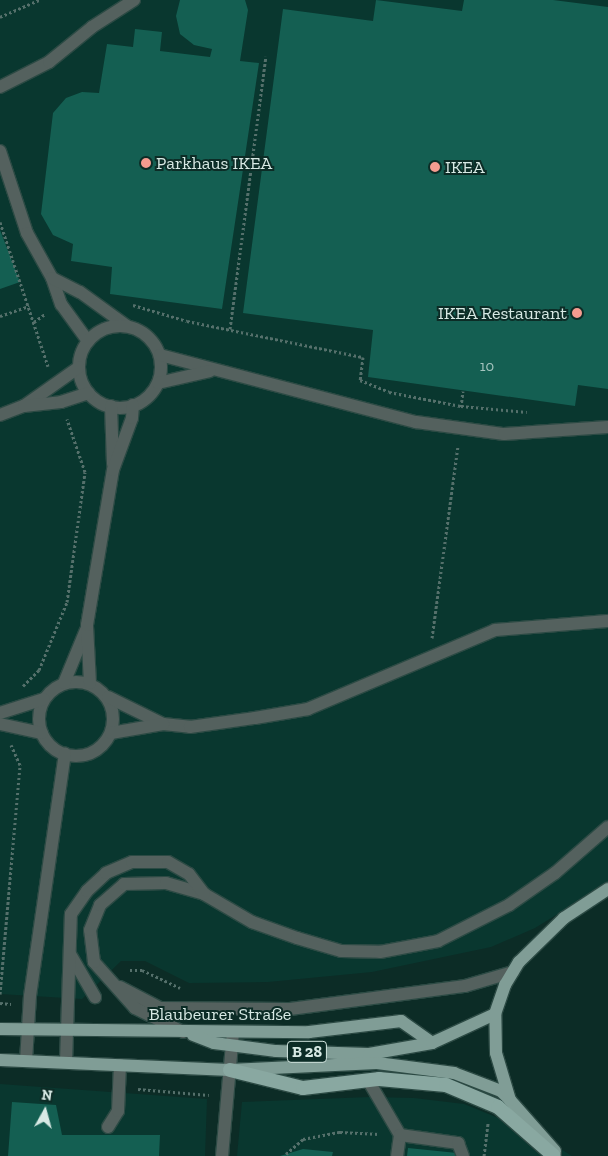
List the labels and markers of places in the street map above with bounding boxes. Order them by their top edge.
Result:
place label: Parkhaus IKEA [156,152,272,174]
place label: IKEA [445,156,485,178]
marker: Parkhaus IKEA [140,157,152,169]
marker: IKEA [429,161,441,173]
place label: IKEA Restaurant [437,302,567,324]
marker: IKEA Restaurant [571,307,583,319]

